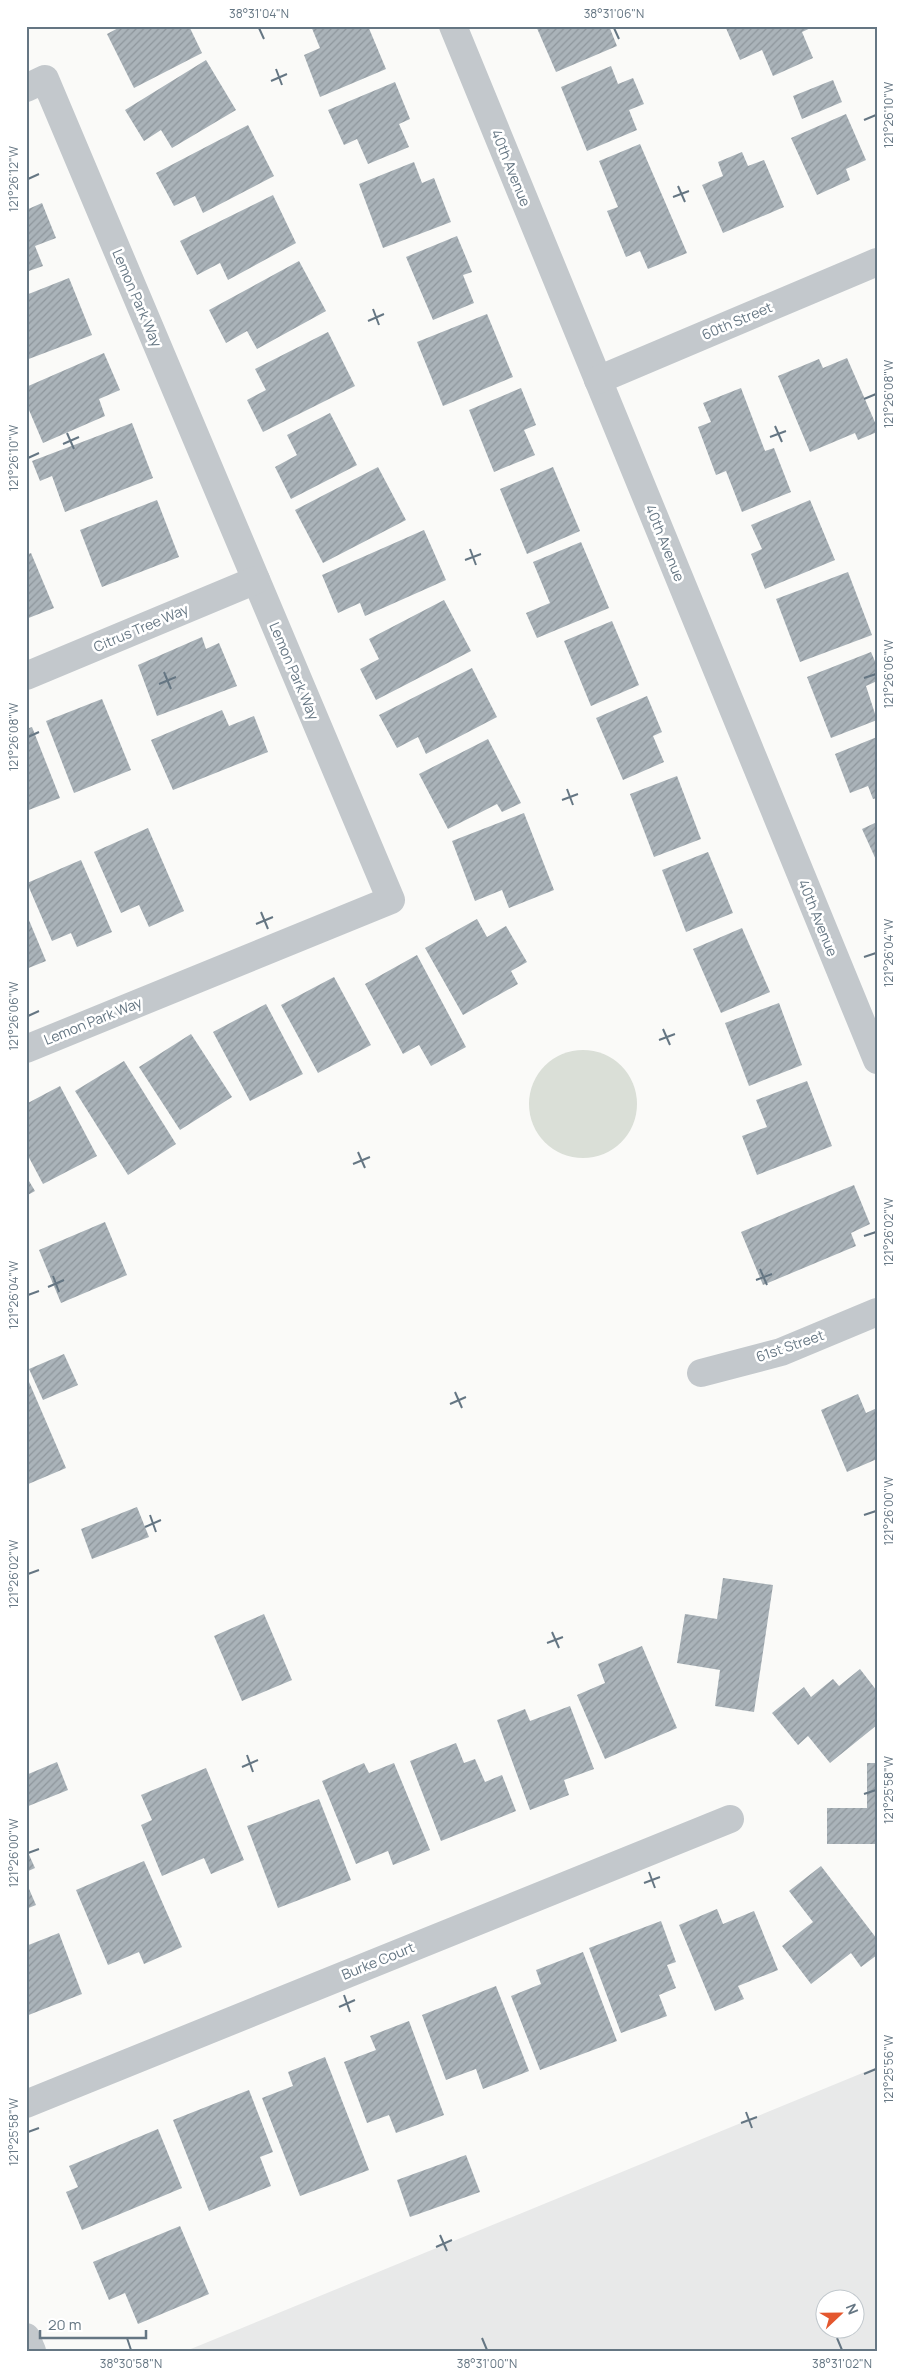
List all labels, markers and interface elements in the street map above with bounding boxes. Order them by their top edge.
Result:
text: 38°31'04"N [229,5,289,22]
text: 38°31'06"N [584,5,644,22]
text: 121°26'10"W [880,81,897,148]
street label: 40th Avenue [487,126,536,209]
text: 121°26'12"W [5,145,22,212]
street label: Lemon Park Way [108,246,167,350]
street label: 60th Street [699,297,775,344]
text: 121°26'08"W [880,359,897,428]
text: 121°26'10"W [5,424,22,491]
street label: 40th Avenue [641,501,690,584]
street label: Citrus Tree Way [90,599,192,656]
street label: Lemon Park Way [265,619,324,723]
text: 121°26'06"W [880,639,897,709]
text: 121°26'08"W [5,702,22,771]
street label: 40th Avenue [794,876,843,959]
text: 121°26'04"W [880,918,897,987]
text: 121°26'06"W [5,981,22,1051]
street label: Lemon Park Way [41,992,145,1049]
text: 121°26'02"W [880,1197,897,1266]
text: 121°26'04"W [5,1260,22,1329]
street label: 61st Street [753,1325,827,1366]
text: 121°26'00"W [880,1476,897,1546]
text: 121°26'02"W [5,1539,22,1608]
text: 121°25'58"W [880,1755,897,1824]
text: 121°26'00"W [5,1818,22,1888]
street label: Burke Court [339,1937,417,1984]
text: 121°25'56"W [880,2034,897,2103]
text: 121°25'58"W [5,2097,22,2166]
north arrow [816,2290,866,2340]
text: N [842,2301,863,2317]
scale bar [40,2307,146,2339]
text: 20 m [48,2314,81,2335]
text: 38°30'58"N [100,2355,162,2372]
text: 38°31'00"N [457,2355,517,2372]
text: 38°31'02"N [812,2355,872,2372]

